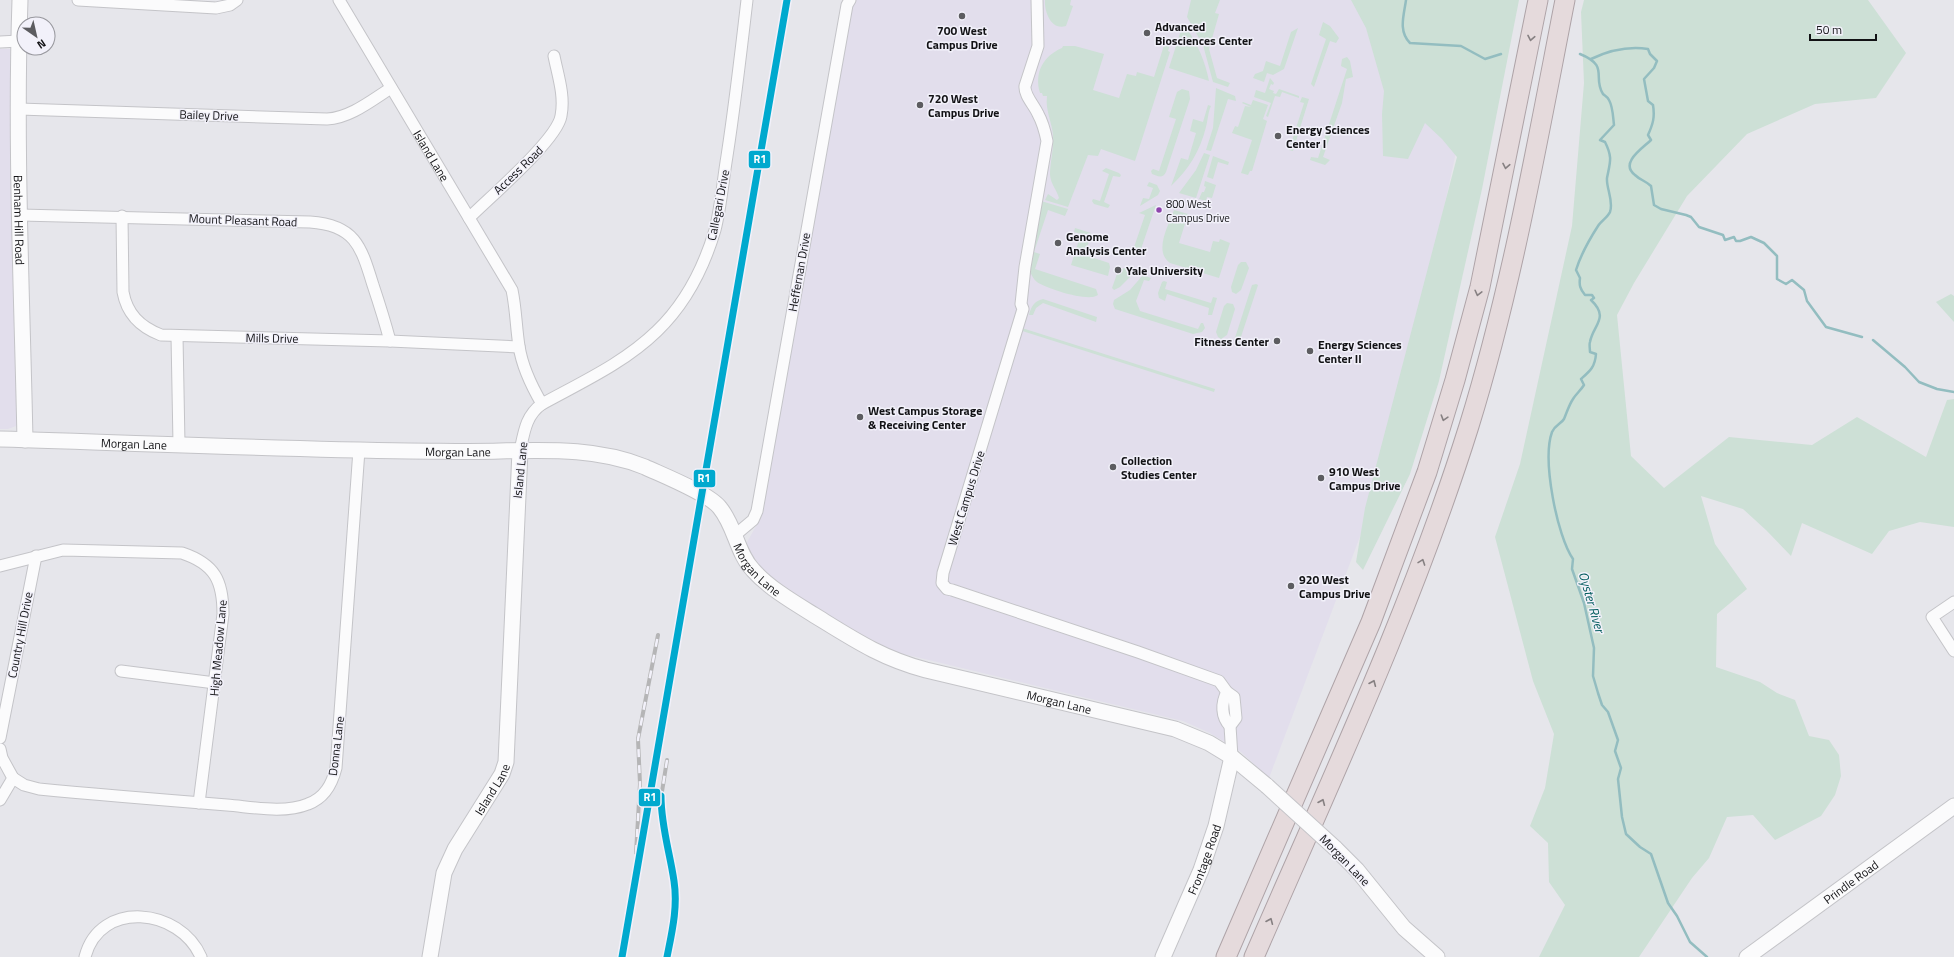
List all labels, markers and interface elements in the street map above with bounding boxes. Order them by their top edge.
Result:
marker: 700 West Campus Drive [957,11,967,21]
north arrow [16,16,56,56]
scale bar [1810,16,1876,42]
place label: Advanced Biosciences Center [1155,17,1253,50]
text: 50 m [1816,20,1842,39]
place label: 700 West Campus Drive [926,21,998,54]
marker: Advanced Biosciences Center [1142,28,1152,38]
one-way arrow [1527,35,1535,41]
text: N [34,36,49,53]
place label: 720 West Campus Drive [928,89,999,122]
marker: 720 West Campus Drive [915,100,925,110]
street label: Bailey Drive [179,104,239,126]
place label: Energy Sciences Center I [1286,120,1370,153]
street label: Island Lane [409,126,455,185]
marker: Energy Sciences Center I [1273,131,1283,141]
street label: Access Road [489,141,547,199]
line badge: R1 [748,150,771,169]
text: R1 [754,151,766,167]
one-way arrow [1502,163,1510,169]
street label: Callegari Drive [702,168,734,242]
street label: Benham Hill Road [9,175,30,265]
place label: 800 West Campus Drive [1166,196,1230,226]
marker: 800 West Campus Drive [1154,205,1164,215]
street label: Mount Pleasant Road [188,209,298,231]
place label: Genome Analysis Center [1066,227,1147,260]
street label: Heffernan Drive [783,231,815,313]
marker: Genome Analysis Center [1053,238,1063,248]
place label: Yale University [1126,261,1203,280]
marker: Yale University [1113,265,1123,275]
one-way arrow [1474,289,1483,296]
street label: Mills Drive [245,328,299,348]
place label: Fitness Center [1194,332,1270,351]
place label: Energy Sciences Center II [1318,335,1402,368]
marker: Fitness Center [1272,336,1282,346]
marker: Energy Sciences Center II [1305,346,1315,356]
place label: West Campus Storage & Receiving Center [868,401,982,434]
marker: West Campus Storage & Receiving Center [855,412,865,422]
one-way arrow [1440,414,1449,421]
street label: Morgan Lane [101,433,167,454]
street label: Island Lane [508,441,532,499]
street label: Morgan Lane [425,442,491,461]
street label: West Campus Drive [942,448,990,548]
place label: Collection Studies Center [1121,451,1197,484]
marker: Collection Studies Center [1108,462,1118,472]
place label: 910 West Campus Drive [1329,462,1400,495]
line badge: R1 [693,469,716,488]
text: R1 [698,470,710,486]
marker: 910 West Campus Drive [1316,473,1326,483]
street label: Morgan Lane [729,540,785,601]
one-way arrow [1418,559,1426,566]
water label: Oyster River [1574,569,1611,637]
place label: 920 West Campus Drive [1299,570,1370,603]
marker: 920 West Campus Drive [1286,581,1296,591]
street label: Country Hill Drive [2,590,38,680]
street label: High Meadow Lane [204,599,232,697]
one-way arrow [1369,679,1377,686]
street label: Morgan Lane [1025,685,1093,718]
street label: Donna Lane [323,715,349,777]
street label: Island Lane [469,761,514,819]
line badge: R1 [638,788,661,807]
text: R1 [644,789,656,805]
one-way arrow [1317,799,1325,806]
street label: Frontage Road [1182,821,1226,898]
street label: Morgan Lane [1315,830,1375,890]
street label: Prindle Road [1819,855,1882,908]
one-way arrow [1265,918,1273,926]

